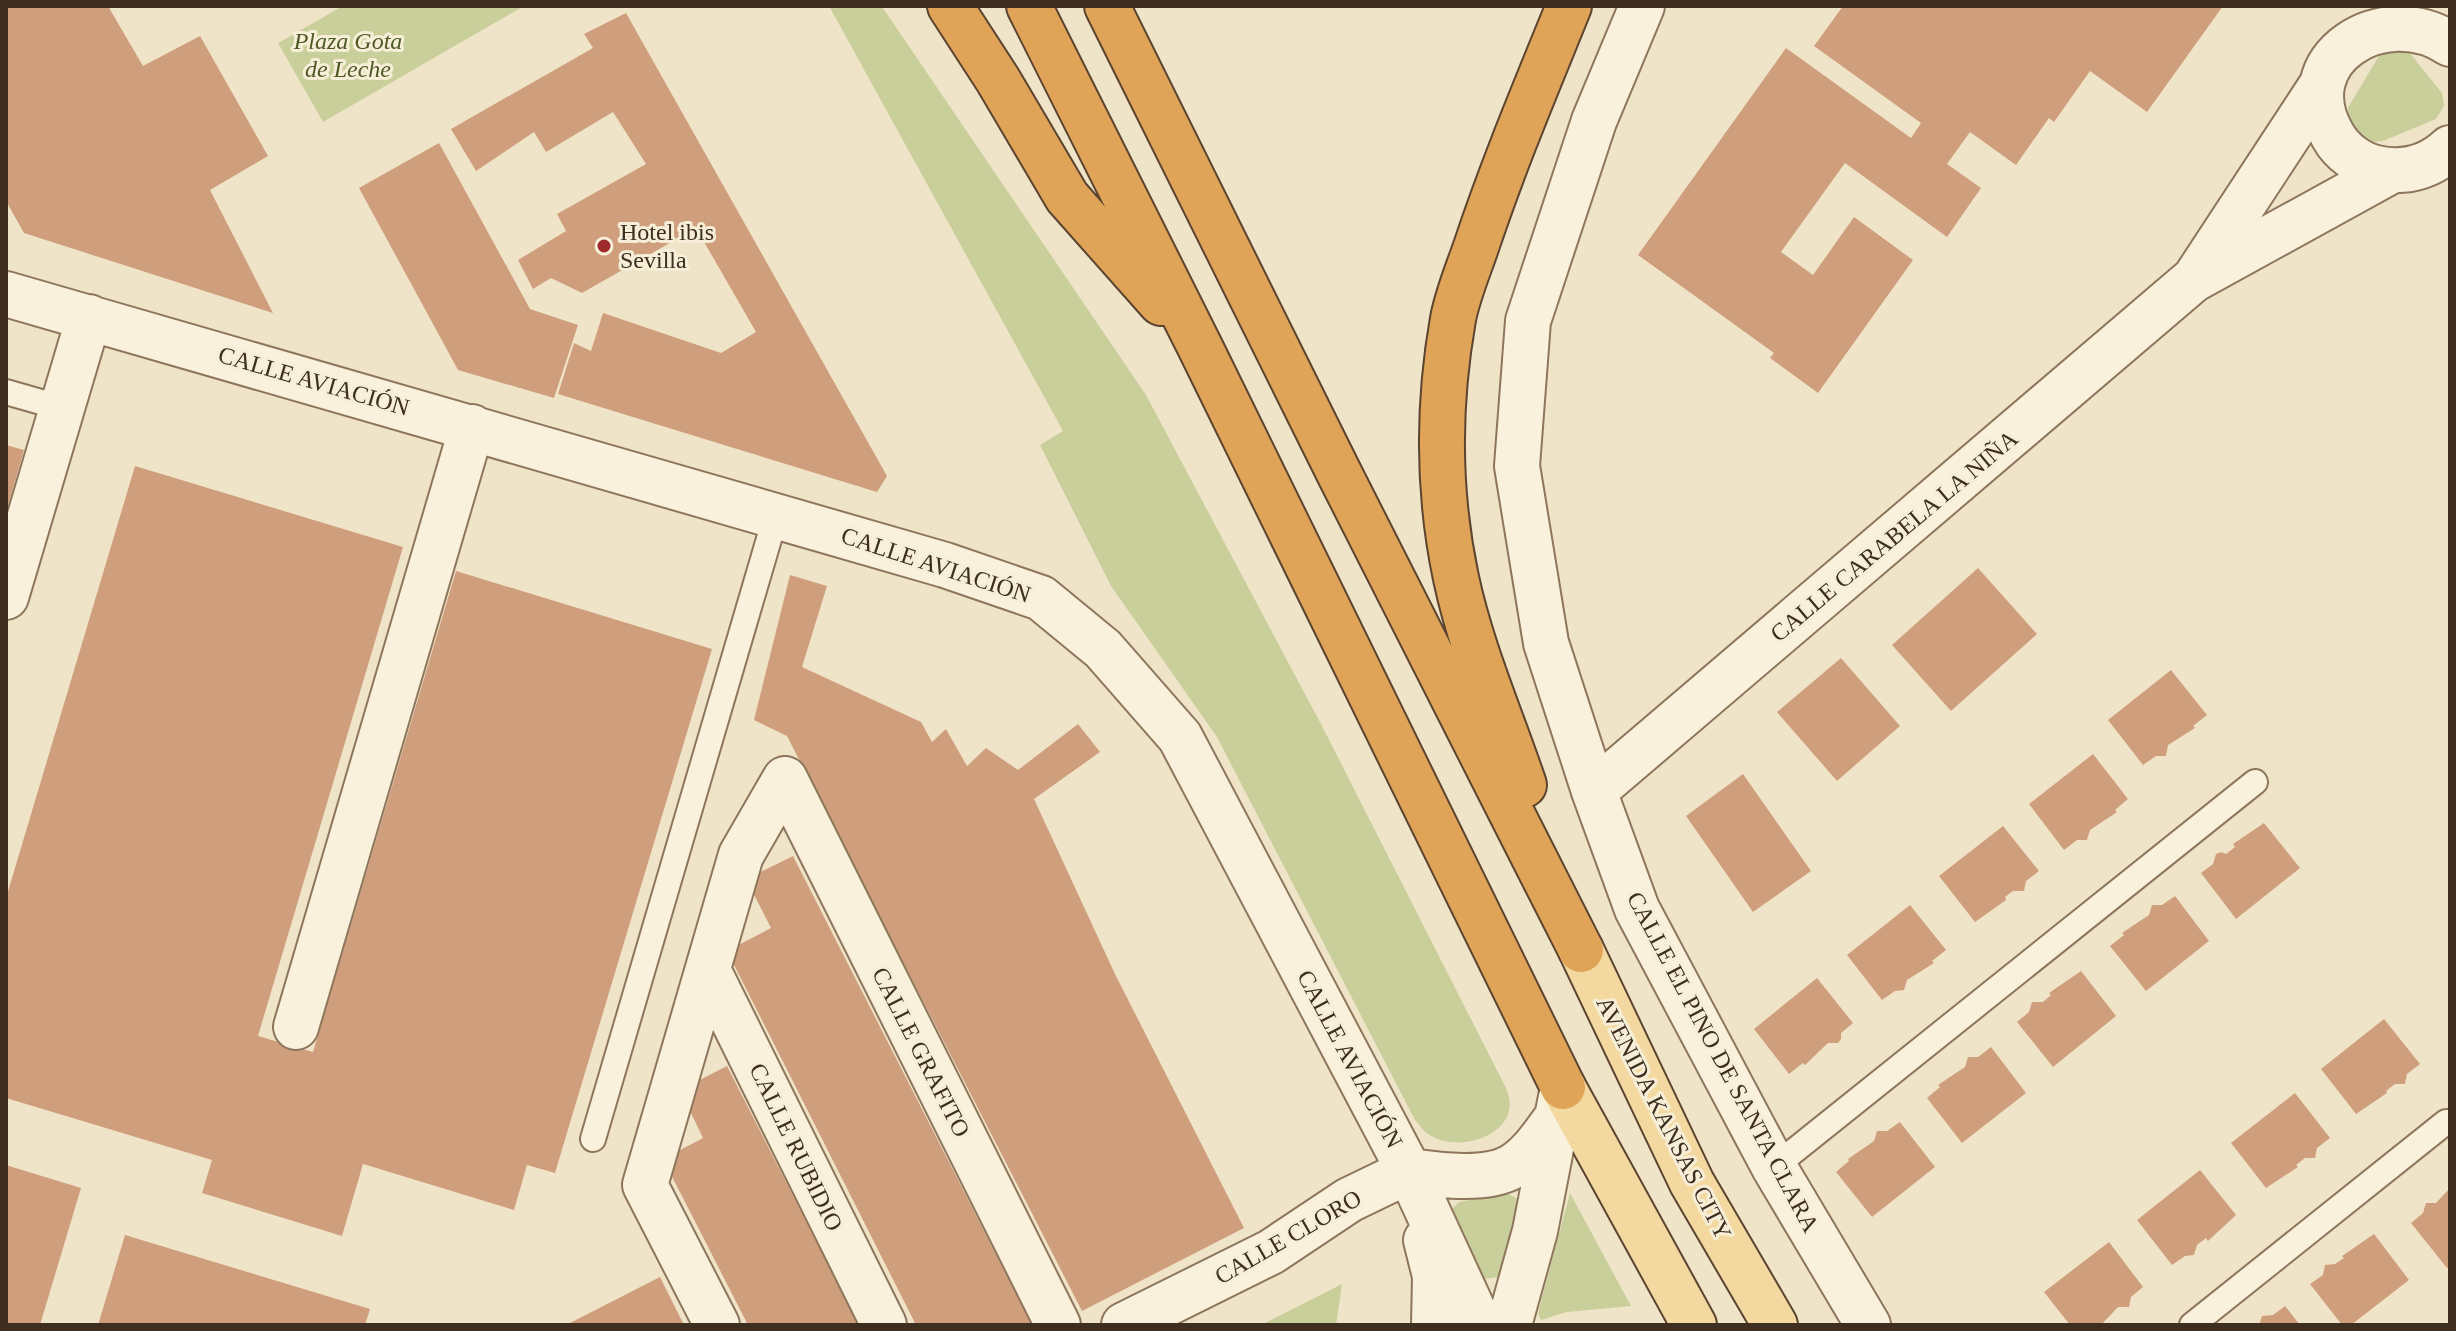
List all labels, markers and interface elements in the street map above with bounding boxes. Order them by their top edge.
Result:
park label: Plaza Gota de Leche [293,28,402,82]
place label: Hotel ibis Sevilla [620,219,714,273]
marker: Hotel ibis Sevilla [595,237,613,255]
street label: CALLE AVIACIÓN [215,341,413,421]
street label: CALLE CARABELA LA NIÑA [1765,425,2023,647]
street label: CALLE AVIACIÓN [838,522,1034,608]
street label: CALLE EL PINO DE SANTA CLARA [1622,887,1824,1237]
street label: CALLE GRAFITO [867,963,975,1141]
street label: CALLE AVIACIÓN [1292,966,1408,1152]
street label: AVENIDA KANSAS CITY [1591,992,1737,1244]
street label: CALLE RUBIDIO [744,1059,848,1235]
street label: CALLE CLORO [1210,1185,1366,1289]

